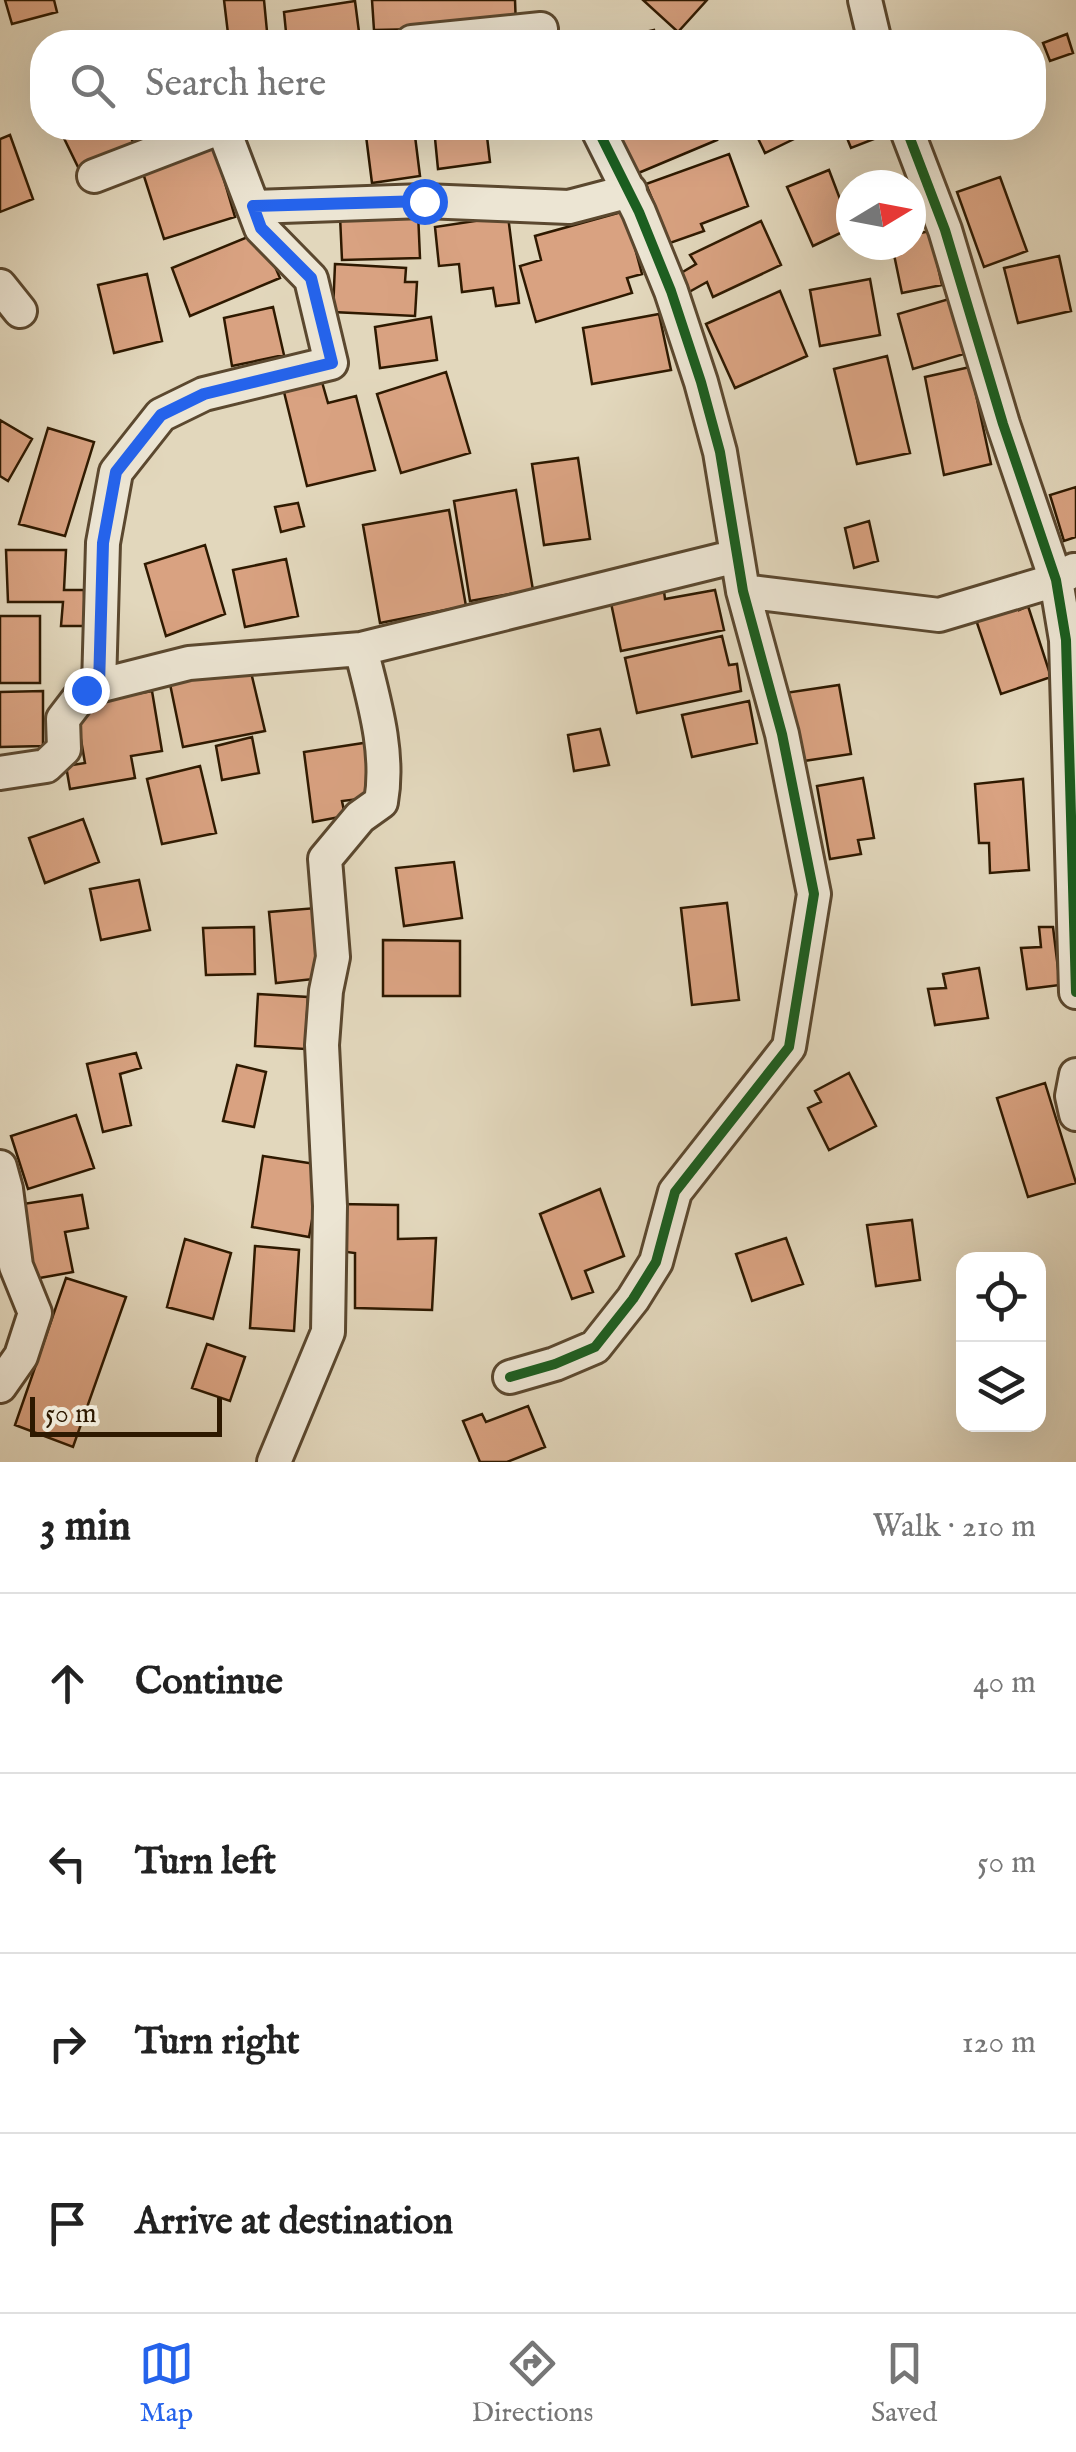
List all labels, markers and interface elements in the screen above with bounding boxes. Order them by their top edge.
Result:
search box [30,30,1046,140]
icon: search [65,58,120,113]
text: Search here [145,61,326,109]
north arrow [836,170,926,260]
route start [402,179,448,225]
route end [64,668,110,714]
map controls [956,1252,1046,1432]
button: locate [956,1252,1046,1342]
button: layers [956,1342,1046,1432]
scale bar [30,1392,222,1436]
text: 50 m [45,1397,97,1432]
text: 3 min [40,1501,131,1554]
text: Walk · 210 m [873,1507,1036,1548]
icon: ahead [40,1656,95,1711]
text: Continue [135,1659,283,1707]
text: 40 m [973,1663,1036,1704]
icon: left [40,1836,95,1891]
text: Turn left [135,1839,276,1887]
text: 50 m [977,1843,1036,1884]
icon: right [40,2016,95,2071]
text: Turn right [135,2019,299,2067]
text: 120 m [962,2023,1036,2064]
icon: arrive [40,2196,95,2251]
text: Arrive at destination [135,2199,453,2247]
tab: Map [139,2336,194,2431]
tab: Directions [471,2336,593,2431]
tab: Saved [871,2336,937,2431]

